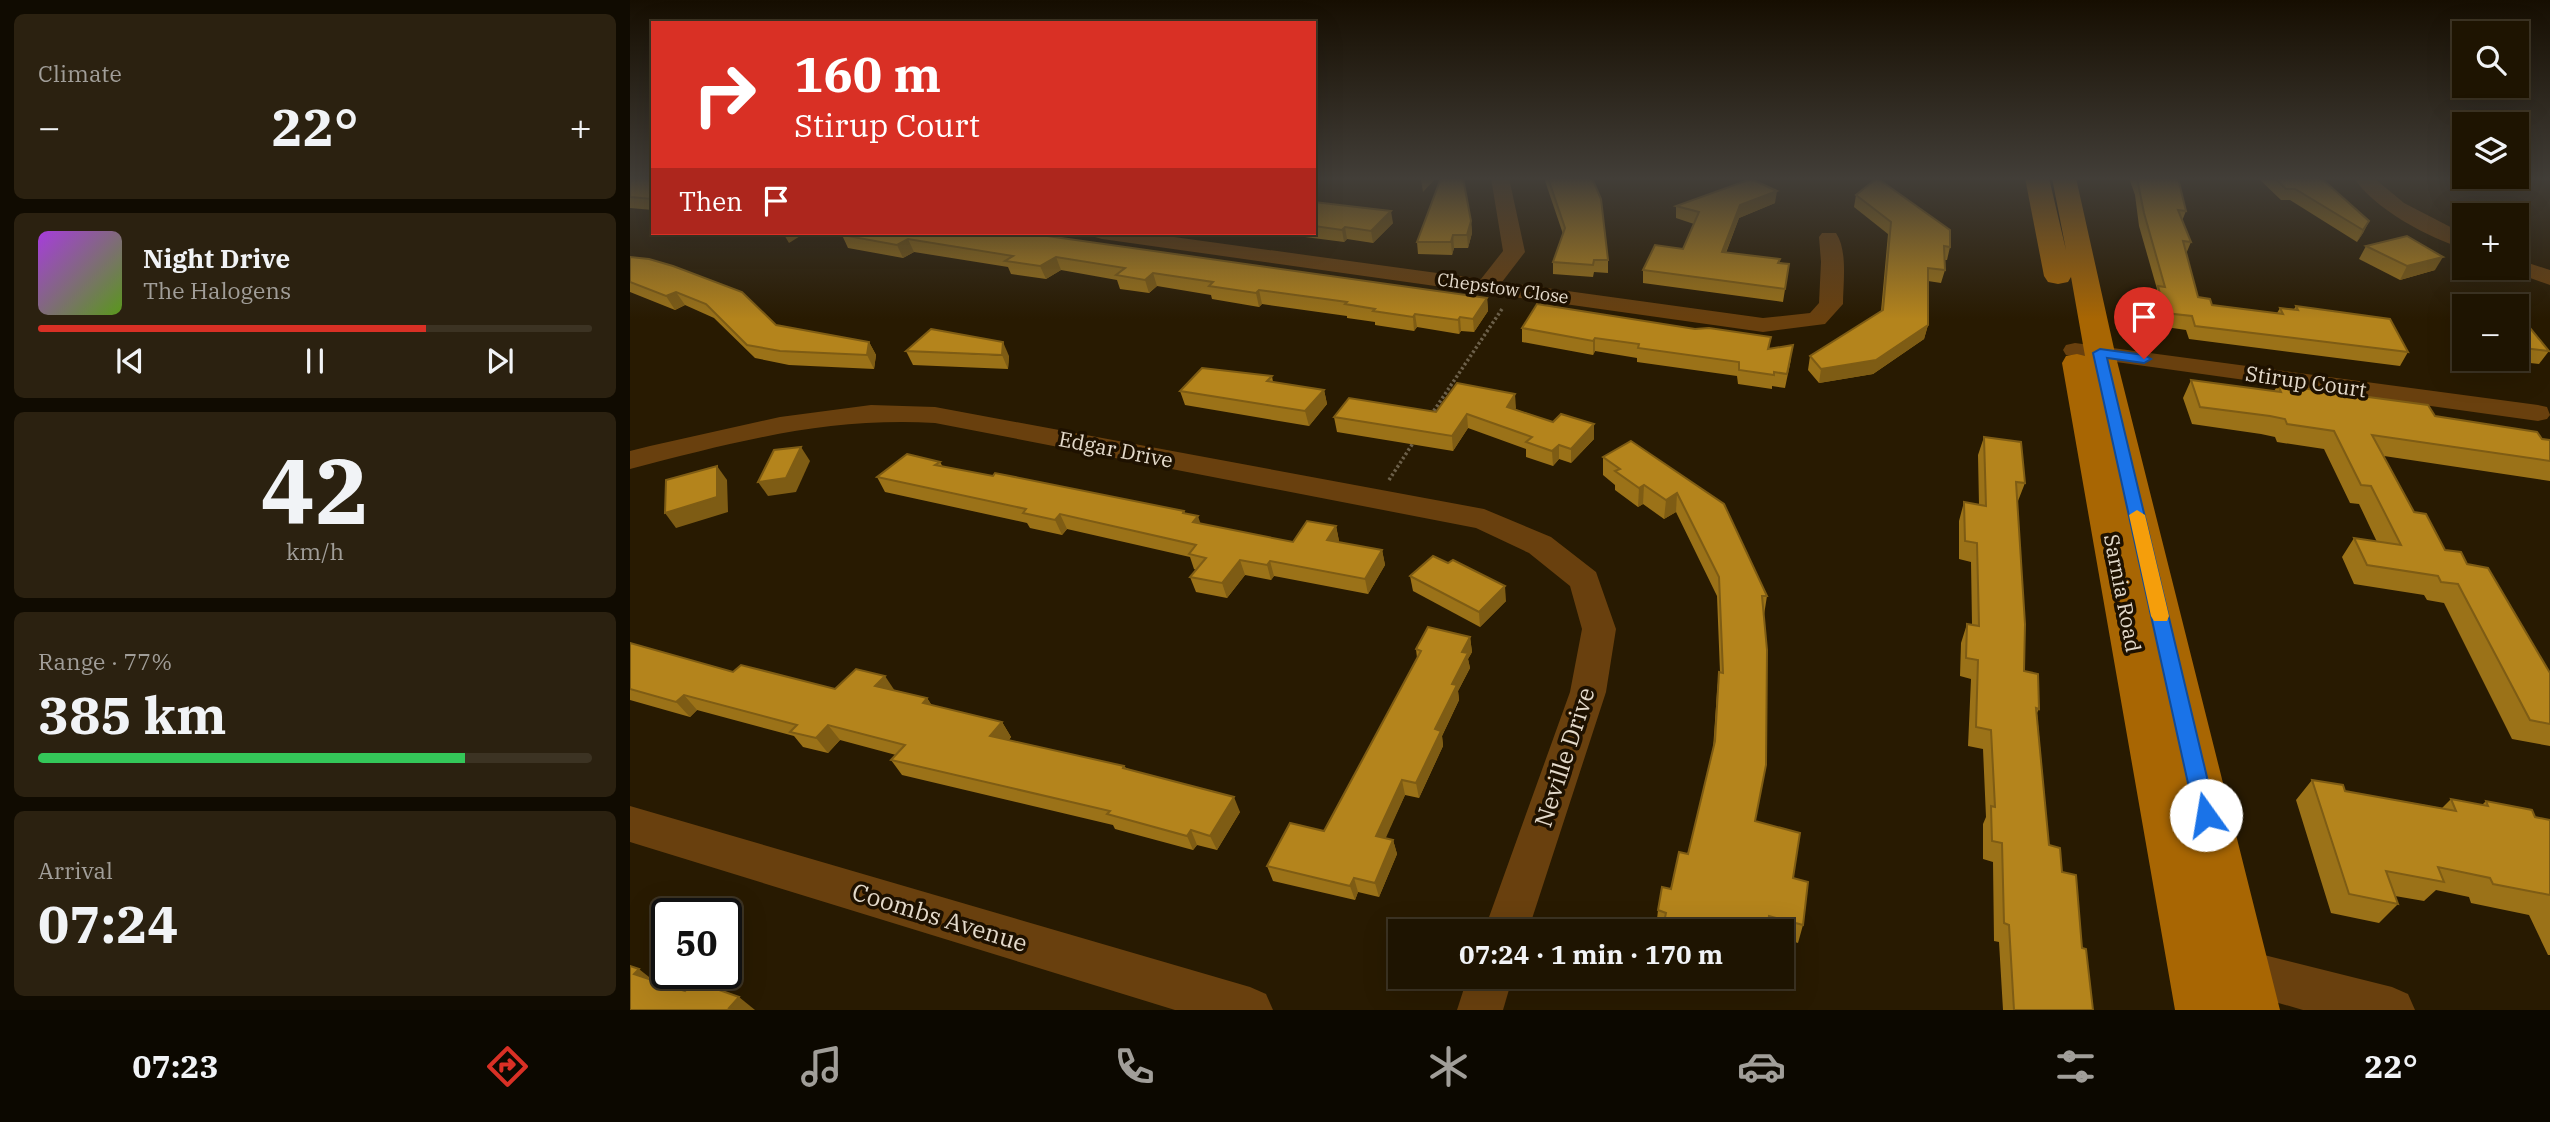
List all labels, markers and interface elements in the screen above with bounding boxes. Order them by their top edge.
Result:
map controls [2452,21,2529,371]
button: search [2452,21,2529,98]
text: 160 m [794,42,941,105]
icon: right [679,49,770,140]
text: Climate [38,58,122,88]
text: 22° [272,93,358,160]
text: − [38,102,61,151]
text: + [569,102,592,151]
text: Stirup Court [794,104,980,146]
button: layers [2452,112,2529,189]
icon: arrive [757,182,795,220]
text: Then [679,184,743,218]
button: + [2452,203,2529,280]
text: Night Drive [143,241,290,275]
street label: Chepstow Close [1436,267,1570,309]
text: The Halogens [143,275,291,305]
pin [2114,287,2174,359]
button: − [2452,294,2529,371]
icon: arrive [2125,298,2163,336]
icon: previous [111,342,149,380]
icon: pause [296,342,334,380]
icon: next [481,342,519,380]
street label: Stirup Court [2244,359,2368,403]
street label: Edgar Drive [1056,424,1176,474]
text: 42 [260,431,370,549]
street label: Sarnia Road [2098,532,2148,655]
text: km/h [286,536,344,566]
text: Range · 77% [38,646,172,676]
text: 385 km [38,681,227,748]
street label: Neville Drive [1526,683,1602,831]
position arrow [2169,778,2243,852]
text: Arrival [38,855,113,885]
street label: Coombs Avenue [849,875,1031,959]
text: 07:24 [38,890,179,957]
speed limit sign: 50 [651,898,742,989]
text: 07:24 · 1 min · 170 m [1459,937,1723,971]
icon: directions [483,1042,532,1091]
icon: music [797,1042,846,1091]
icon: phone [1110,1042,1159,1091]
icon: climate [1424,1042,1473,1091]
icon: car [1737,1042,1786,1091]
icon: filters [2051,1042,2100,1091]
text: 07:23 [132,1045,219,1087]
text: 22° [2364,1045,2418,1087]

